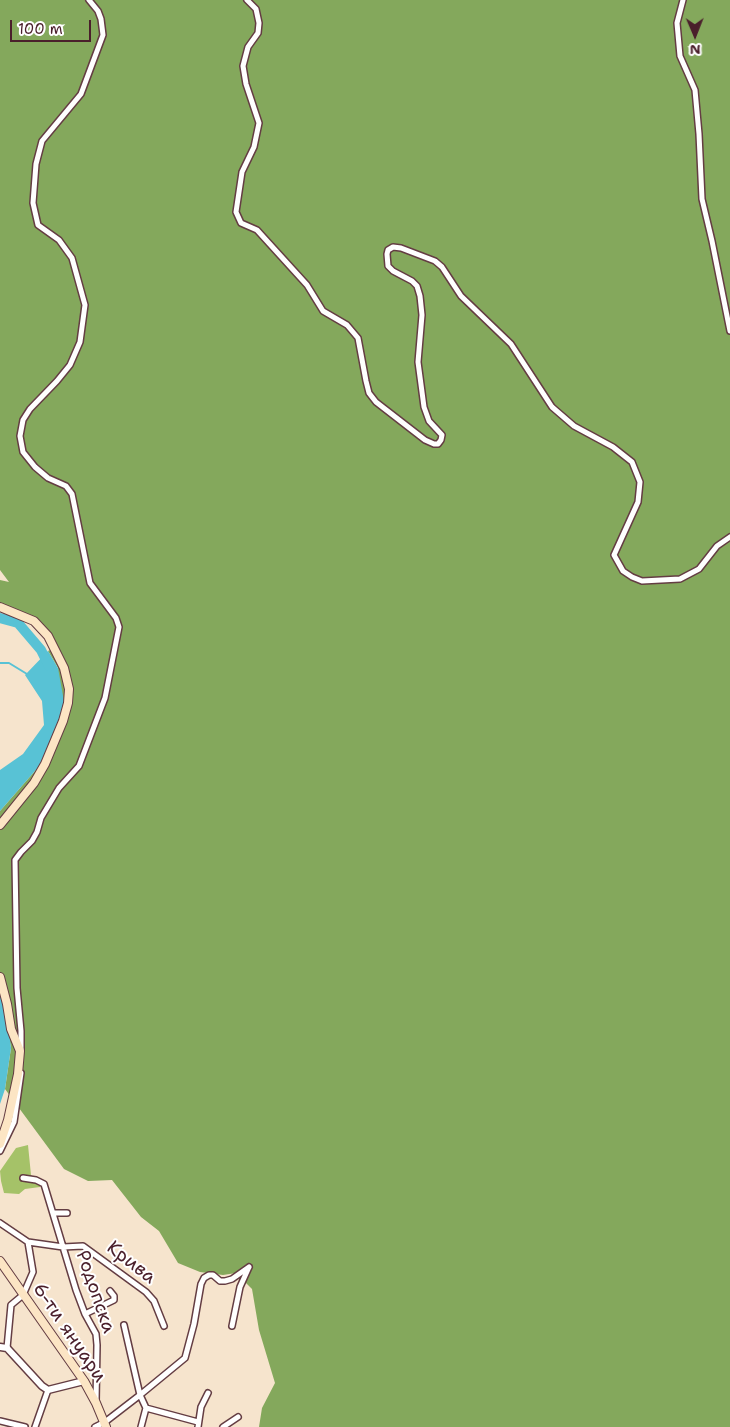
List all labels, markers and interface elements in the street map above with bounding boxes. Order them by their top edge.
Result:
scale bar [12,10,94,42]
north arrow [670,10,720,60]
text: 100 m [18,19,63,39]
text: N [690,41,701,59]
street label: Крива [102,1237,160,1289]
street label: Родопска [70,1248,120,1336]
street label: 6-ти януари [27,1279,111,1387]

